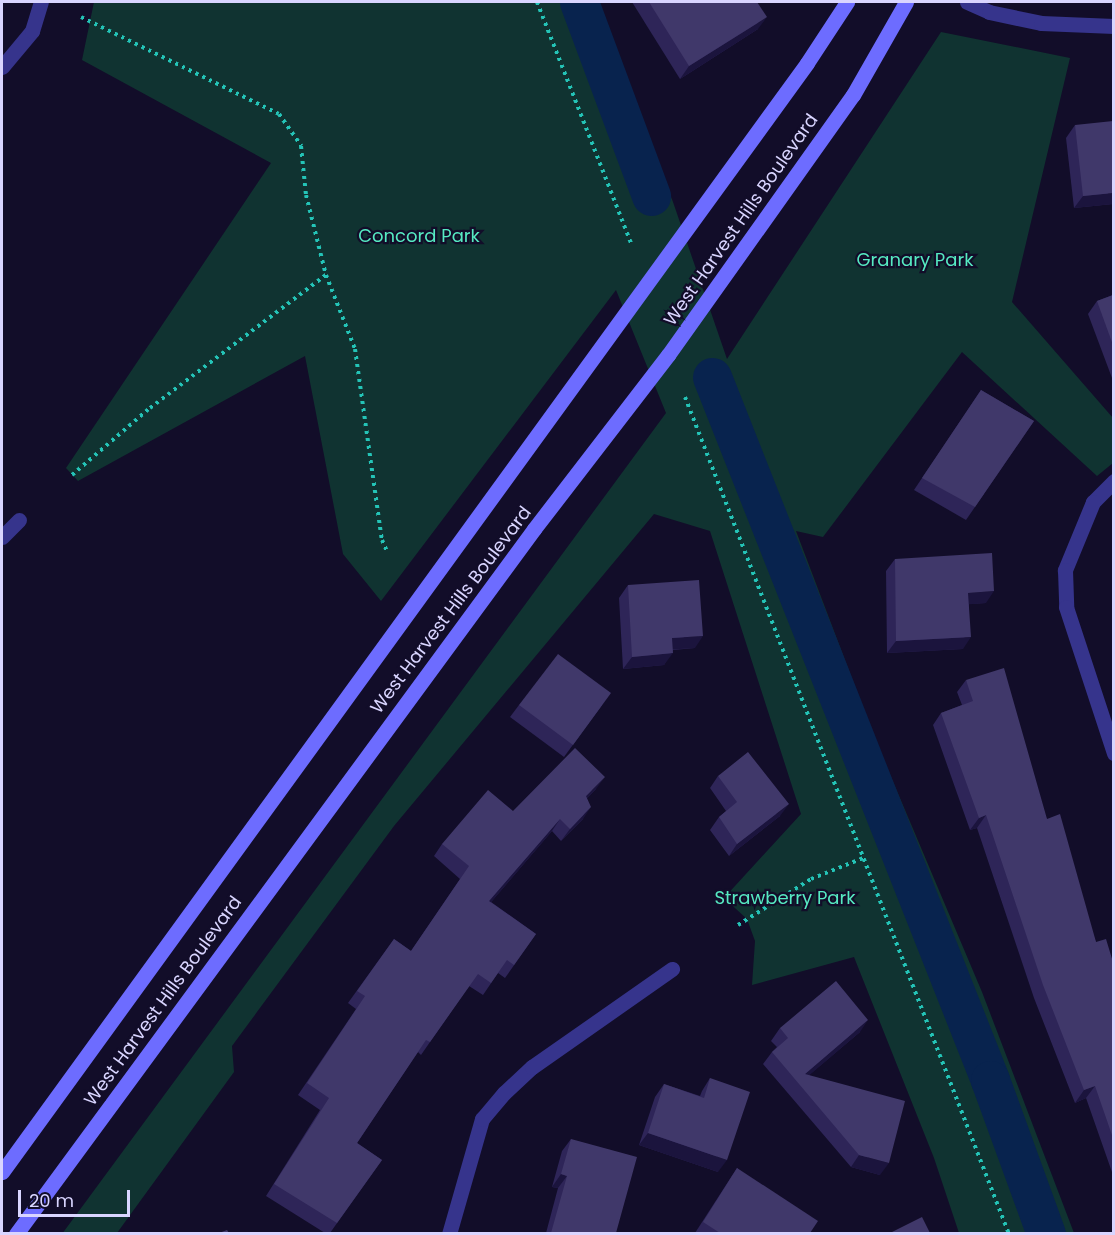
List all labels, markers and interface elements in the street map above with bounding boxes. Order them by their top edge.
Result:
street label: West Harvest Hills Boulevard [659,110,823,330]
park label: Concord Park [358,225,480,247]
park label: Granary Park [857,249,973,271]
street label: West Harvest Hills Boulevard [366,502,536,718]
park label: Strawberry Park [714,887,856,909]
street label: West Harvest Hills Boulevard [80,892,246,1110]
scale bar [21,1178,134,1216]
text: 20 m [29,1188,74,1213]

